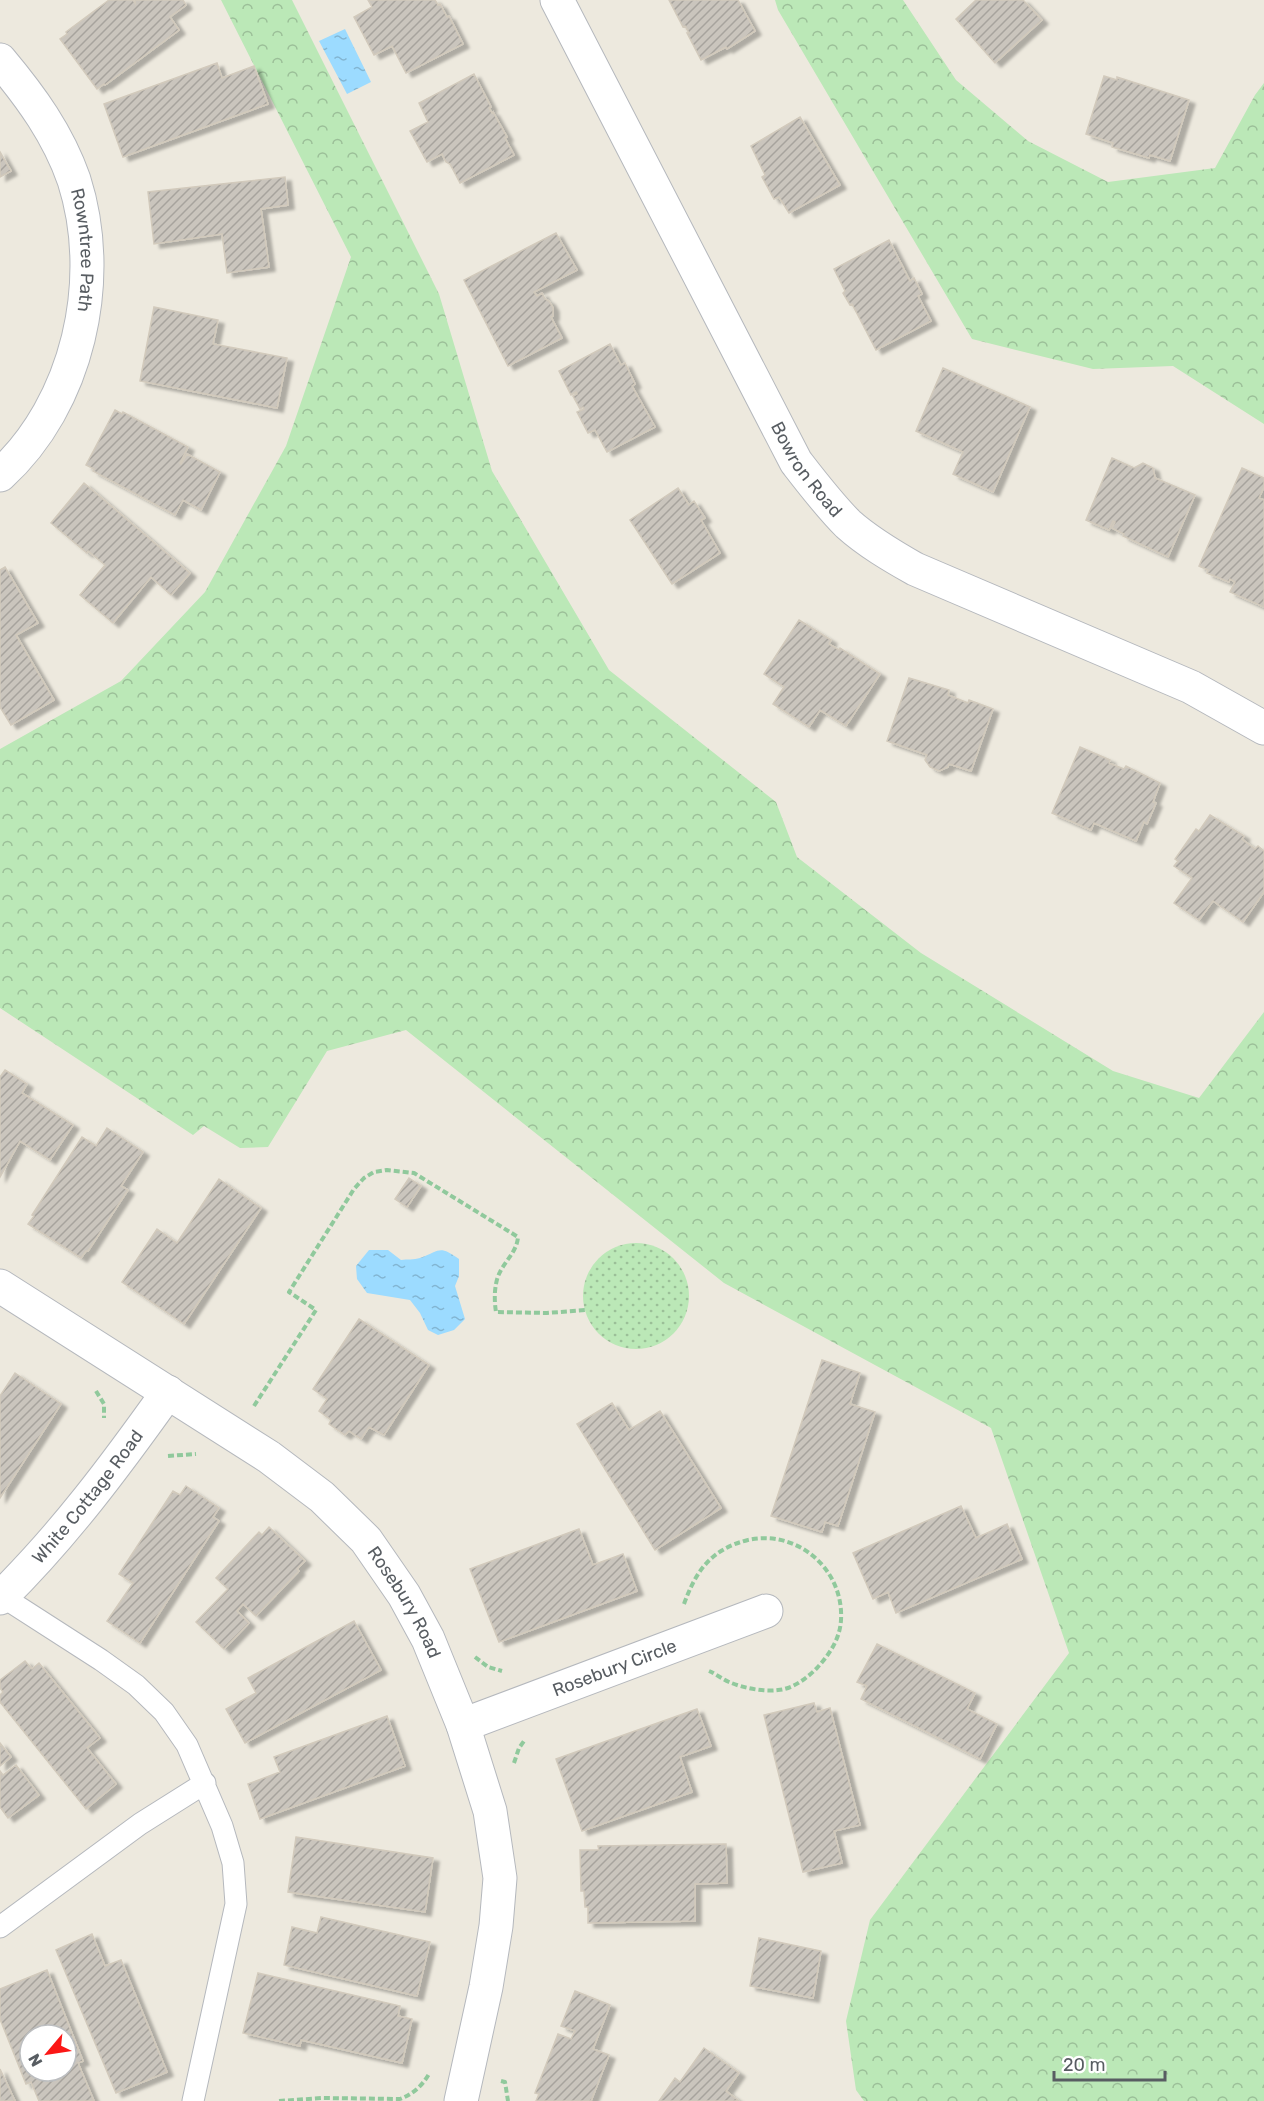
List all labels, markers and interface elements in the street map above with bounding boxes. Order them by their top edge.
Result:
street label: Rowntree Path [66,186,98,314]
street label: Bowron Road [766,418,847,522]
street label: White Cottage Road [27,1426,148,1568]
street label: Rosebury Road [363,1542,446,1661]
street label: Rosebury Circle [549,1635,680,1701]
north arrow [18,2023,78,2083]
scale bar [1054,2044,1165,2082]
text: N [24,2050,46,2070]
text: 20 m [1063,2054,1105,2076]

